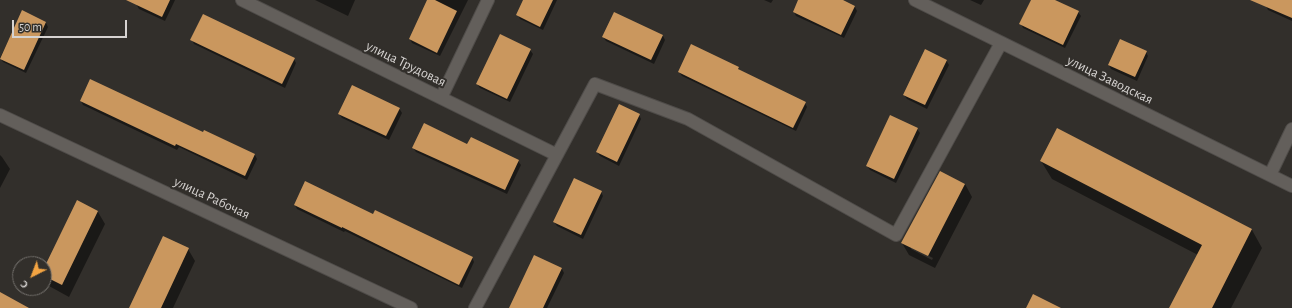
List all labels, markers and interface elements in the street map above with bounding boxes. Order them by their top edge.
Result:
scale bar [14,12,129,38]
text: 50 m [19,21,42,33]
street label: улица Трудовая [363,37,449,91]
street label: улица Заводская [1064,52,1156,108]
street label: улица Рабочая [171,173,253,223]
north arrow [12,256,52,296]
text: С [18,278,30,291]

